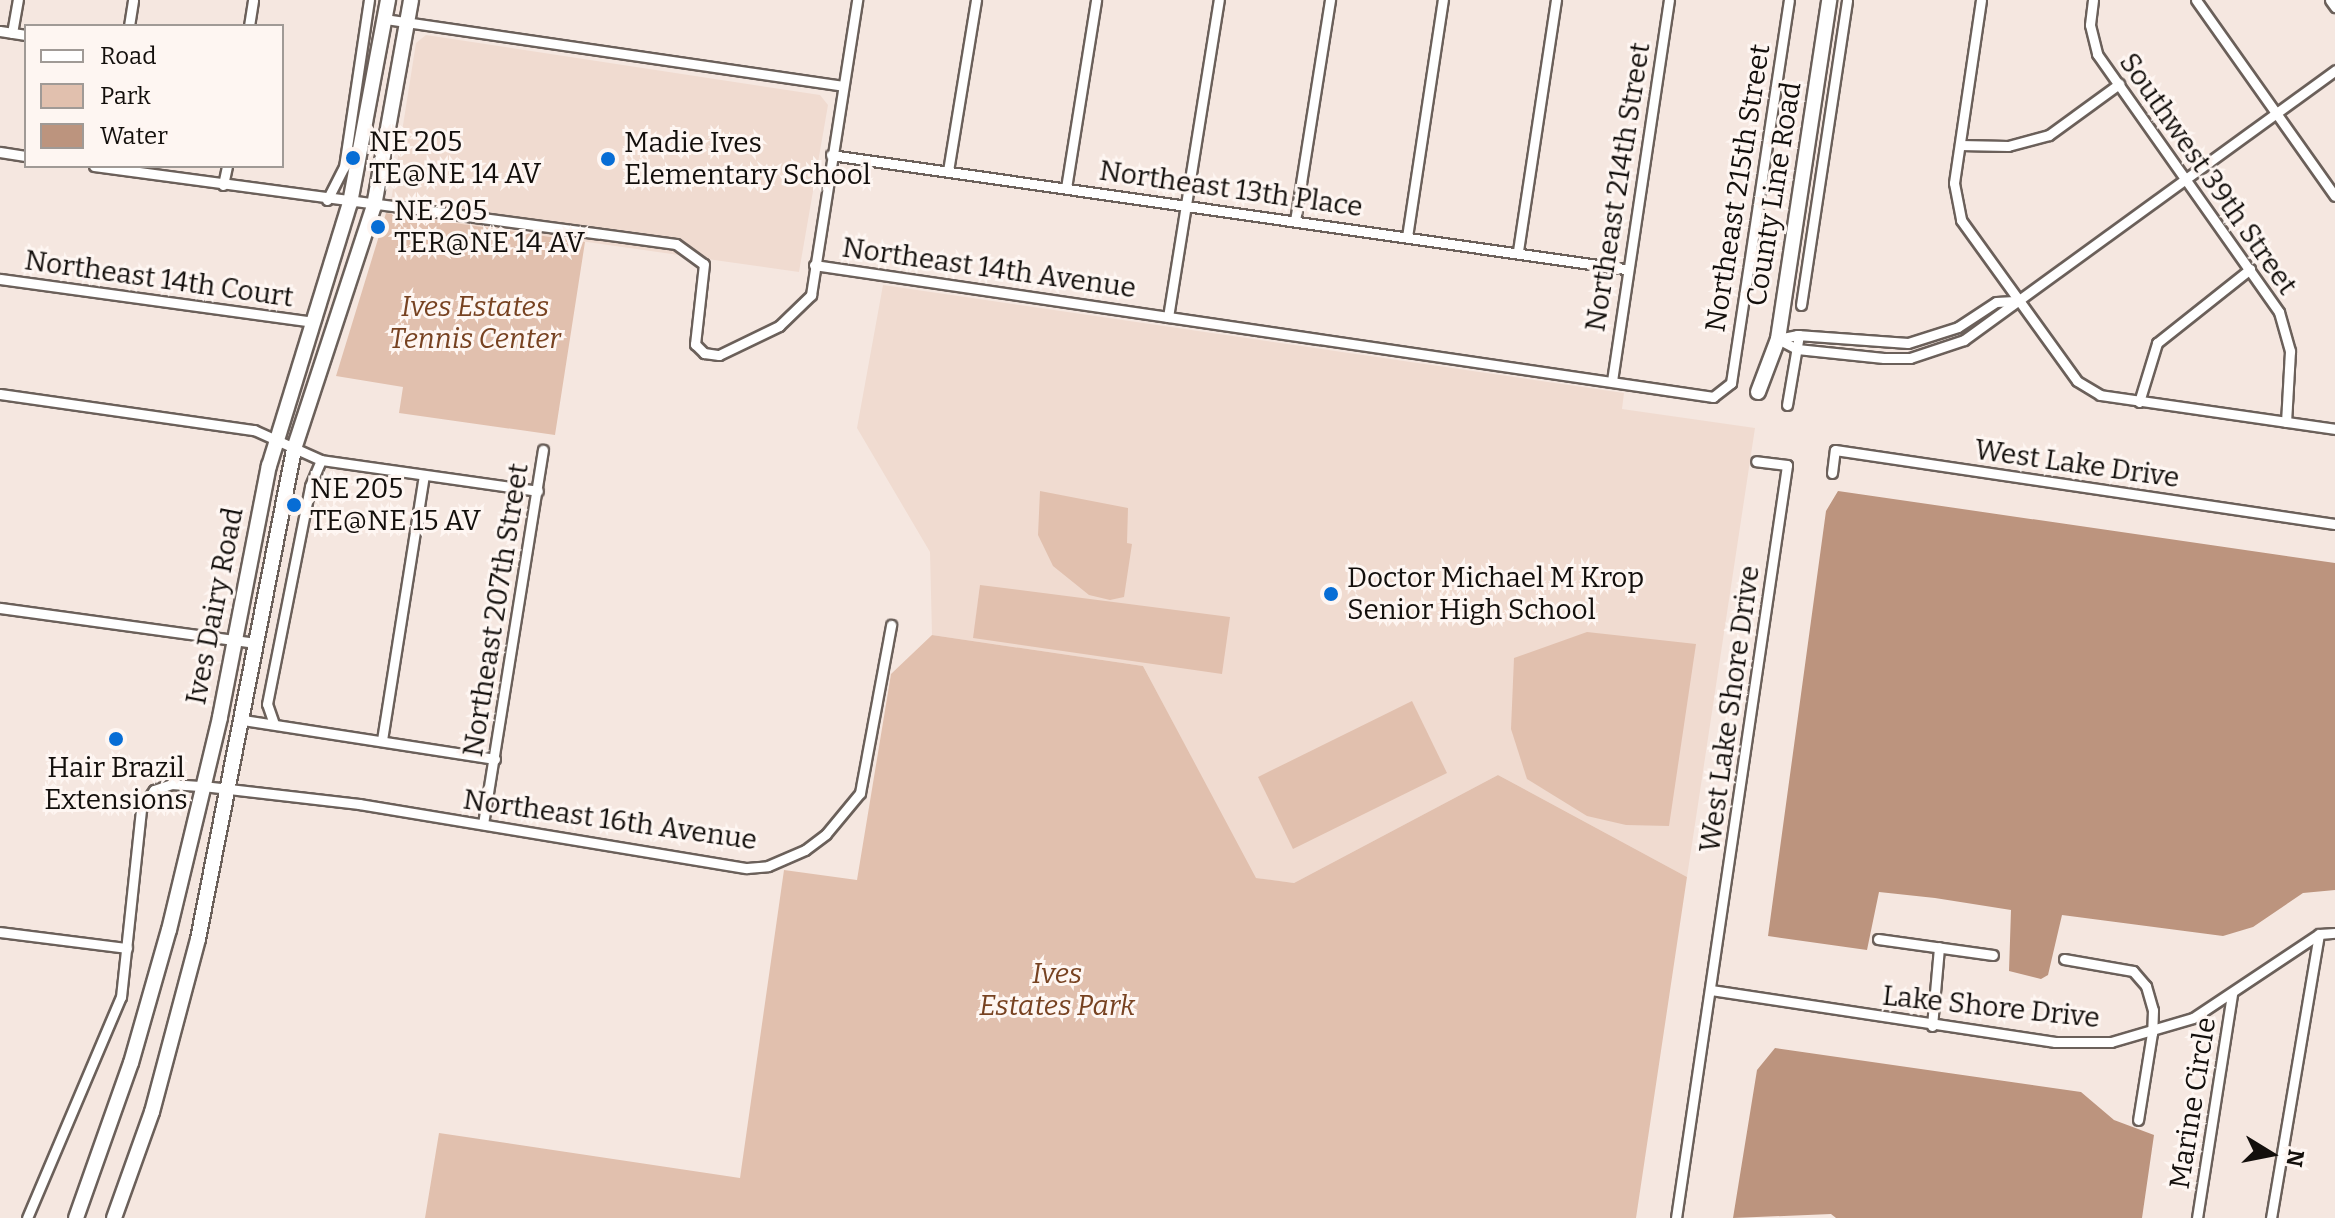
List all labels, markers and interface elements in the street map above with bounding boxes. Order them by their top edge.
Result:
legend [24,24,284,168]
street label: Northeast 214th Street [1579,40,1657,334]
text: Road [100,42,156,70]
street label: Northeast 215th Street [1699,42,1777,334]
street label: Southwest 39th Street [2112,47,2304,301]
street label: County Line Road [1740,79,1808,309]
text: Park [100,82,151,110]
text: Water [100,122,168,150]
place label: NE 205 TE@NE 14 AV [369,125,541,191]
place label: Madie Ives Elementary School [624,126,871,192]
marker: NE 205 TE@NE 14 AV [344,149,362,167]
marker: Madie Ives Elementary School [599,150,617,168]
street label: Northeast 13th Place [1097,154,1365,224]
place label: NE 205 TER@NE 14 AV [394,194,585,260]
marker: NE 205 TER@NE 14 AV [369,218,387,236]
street label: Northeast 14th Avenue [840,231,1138,305]
street label: Northeast 14th Court [22,244,296,314]
park label: Ives Estates Tennis Center [389,290,561,356]
street label: West Lake Drive [1973,433,2181,495]
street label: Northeast 207th Street [456,461,536,759]
place label: NE 205 TE@NE 15 AV [310,472,481,538]
marker: NE 205 TE@NE 15 AV [285,496,303,514]
street label: Ives Dairy Road [179,505,251,707]
place label: Doctor Michael M Krop Senior High School [1347,561,1644,627]
street label: West Lake Shore Drive [1693,563,1767,855]
marker: Doctor Michael M Krop Senior High School [1322,585,1340,603]
marker: Hair Brazil Extensions [107,730,125,748]
place label: Hair Brazil Extensions [44,751,188,817]
street label: Northeast 16th Avenue [461,783,759,857]
park label: Ives Estates Park [979,957,1135,1023]
street label: Lake Shore Drive [1881,979,2101,1035]
street label: Marine Circle [2163,1015,2223,1191]
north arrow [2231,1114,2311,1194]
text: N [2280,1148,2310,1169]

